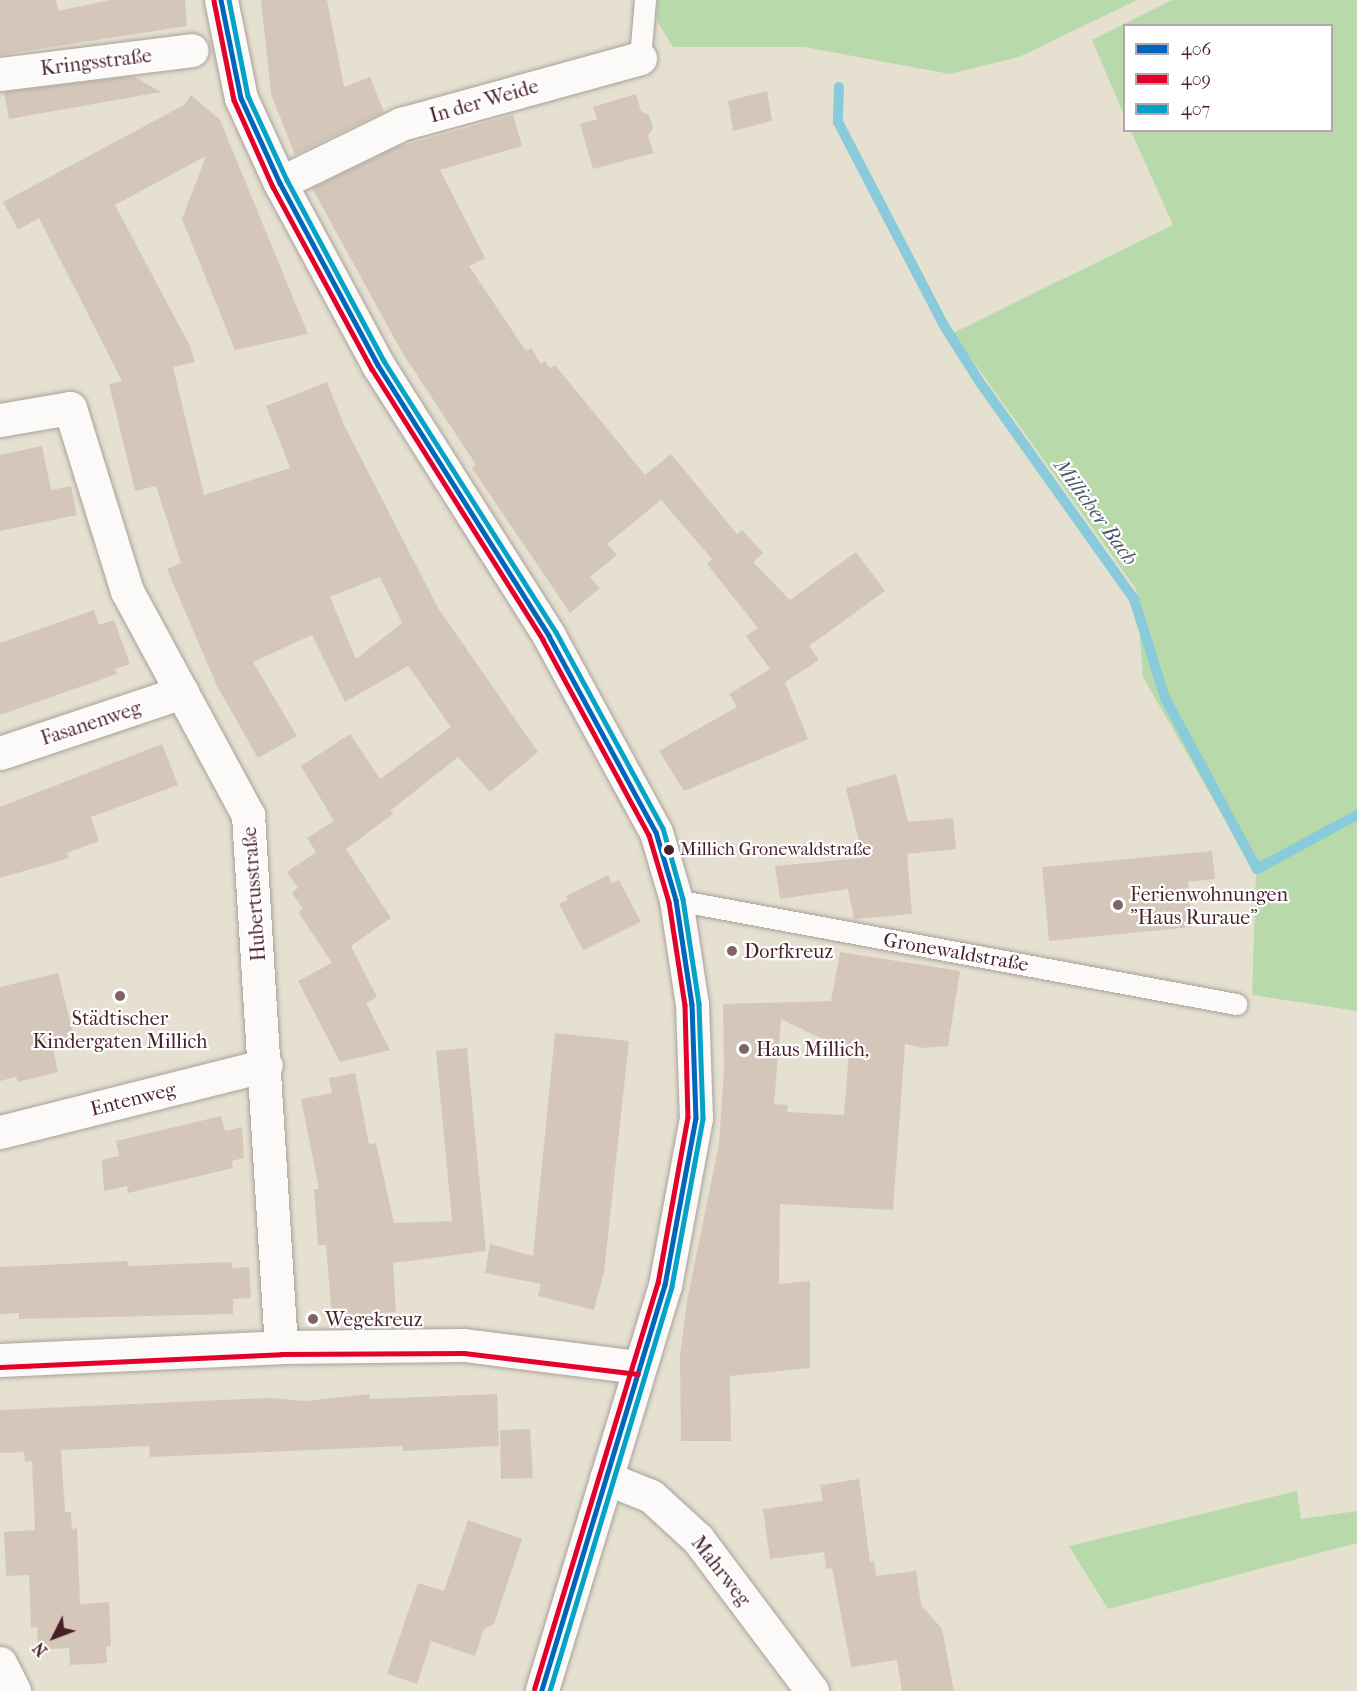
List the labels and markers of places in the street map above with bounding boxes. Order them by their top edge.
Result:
place label: Millich Gronewaldstraße [680,839,871,861]
marker: Millich Gronewaldstraße [663,844,675,856]
place label: Ferienwohnungen "Haus Ruraue" [1130,882,1288,929]
marker: Ferienwohnungen "Haus Ruraue" [1111,898,1125,912]
place label: Dorfkreuz [744,939,833,963]
marker: Dorfkreuz [725,944,739,958]
marker: Städtischer Kindergaten Millich [113,989,127,1003]
place label: Städtischer Kindergaten Millich [32,1006,208,1053]
place label: Haus Millich, [756,1037,869,1061]
marker: Haus Millich, [737,1042,751,1056]
place label: Wegekreuz [325,1307,422,1331]
marker: Wegekreuz [306,1312,320,1326]

